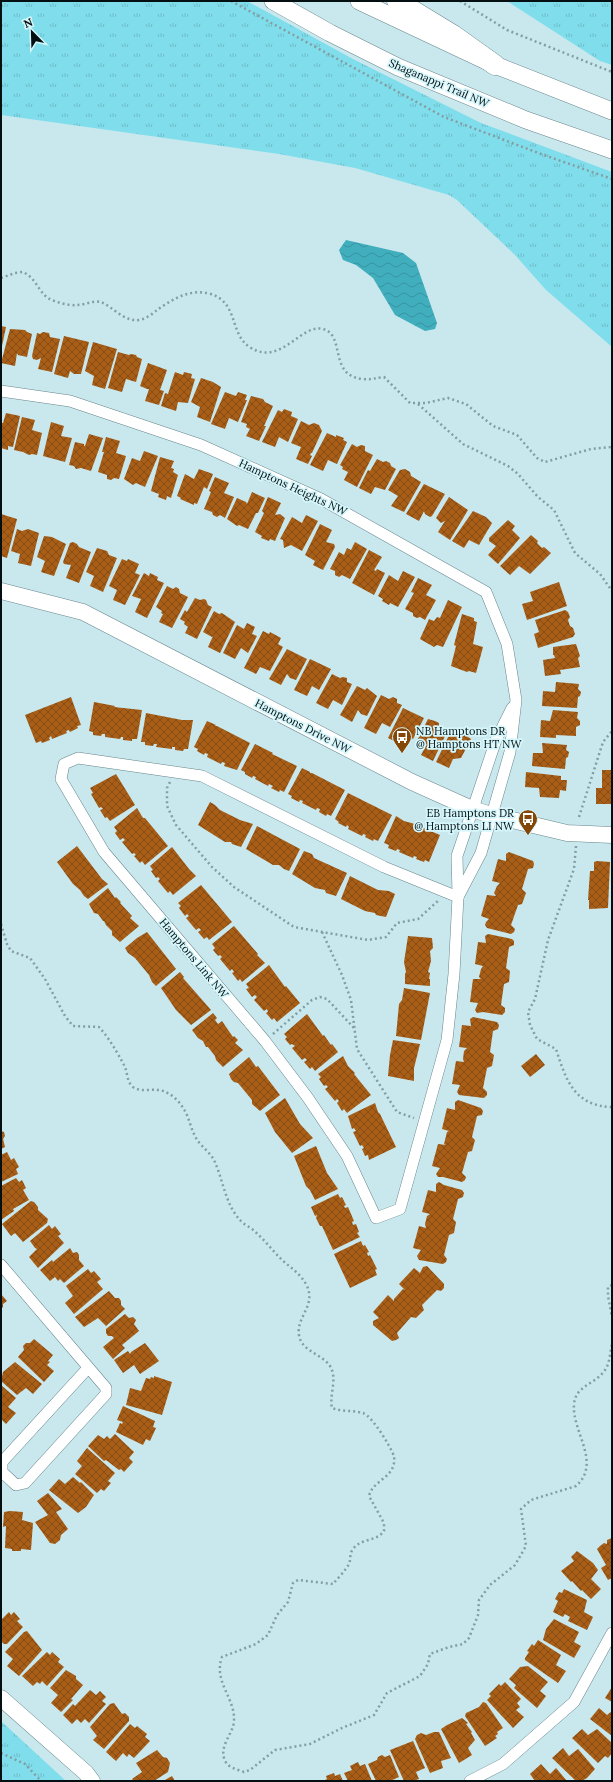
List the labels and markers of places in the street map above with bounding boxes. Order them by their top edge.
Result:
place label: NB Hamptons DR @ Hamptons HT NW [416,724,522,751]
bus stop icon: NB Hamptons DR @ Hamptons HT NW [391,726,413,754]
place label: EB Hamptons DR @ Hamptons LI NW [414,806,515,833]
bus stop icon: EB Hamptons DR @ Hamptons LI NW [517,808,539,836]

